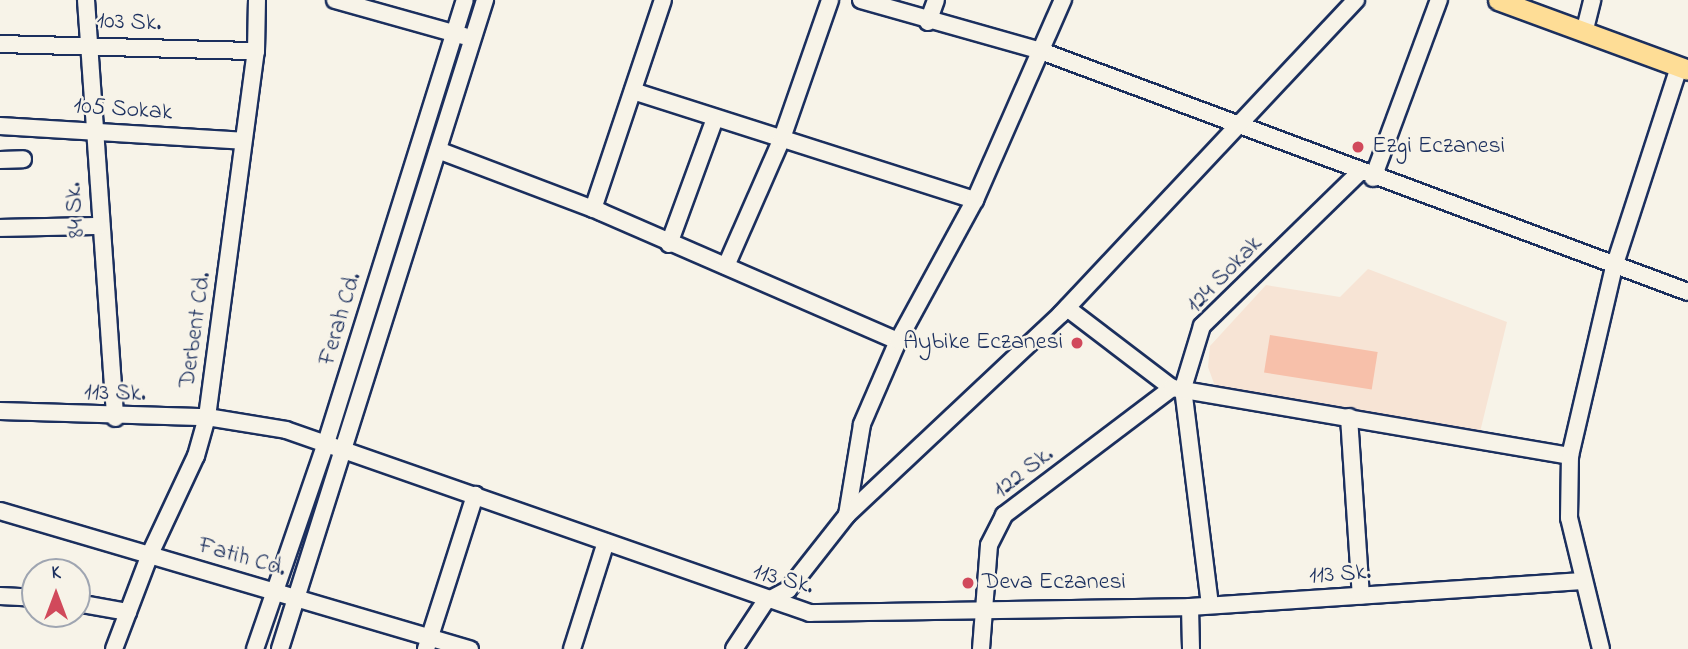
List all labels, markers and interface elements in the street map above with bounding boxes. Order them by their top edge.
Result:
street label: 103 Sk. [96,7,162,39]
street label: 105 Sokak [73,92,173,128]
place label: Ezgi Eczanesi [1372,133,1505,161]
marker: Ezgi Eczanesi [1350,139,1366,155]
street label: 84 Sk. [60,181,92,239]
street label: 124 Sokak [1181,230,1269,320]
street label: Ferah Cd. [313,269,369,369]
street label: Derbent Cd. [174,270,218,390]
place label: Aybike Eczanesi [903,329,1063,357]
marker: Aybike Eczanesi [1069,335,1085,351]
street label: 113 Sk. [84,379,146,409]
street label: 122 Sk. [988,441,1060,505]
street label: Fatih Cd. [195,532,289,584]
north arrow [21,558,91,628]
street label: 113 Sk. [749,558,817,602]
street label: 113 Sk. [1308,558,1372,592]
text: K [51,560,61,587]
place label: Deva Eczanesi [982,569,1126,597]
marker: Deva Eczanesi [960,575,976,591]

